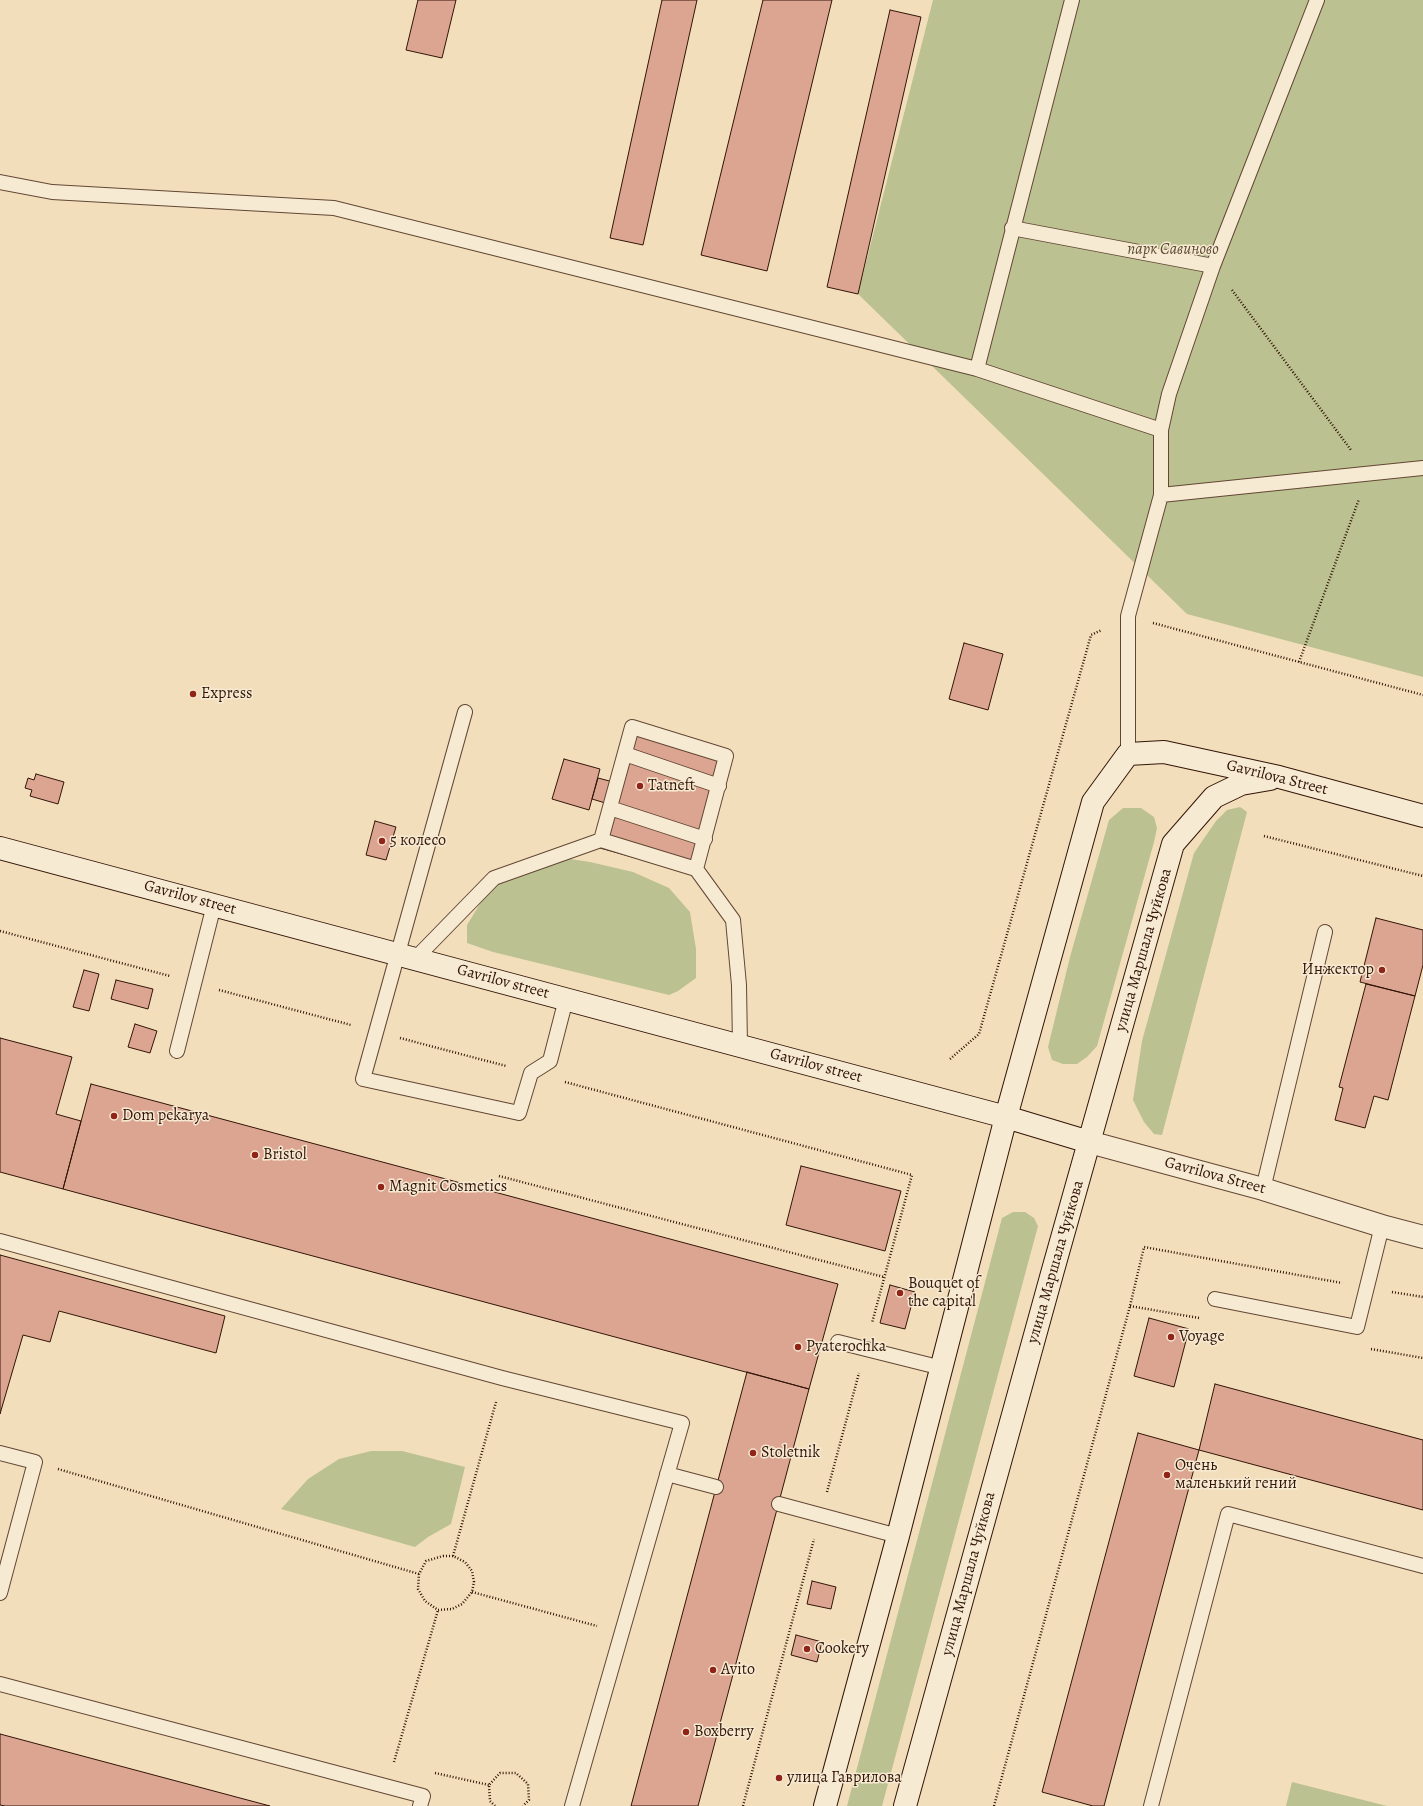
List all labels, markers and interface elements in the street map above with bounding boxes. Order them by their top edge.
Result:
park label: парк Савиново [1127,240,1219,260]
place label: Express [201,684,253,704]
marker: Express [188,689,198,699]
street label: Gavrilova Street [1224,756,1330,800]
place label: Tatneft [648,776,695,796]
marker: Tatneft [635,781,645,791]
place label: 5 колесо [390,831,446,851]
marker: 5 колесо [377,836,387,846]
street label: улица Маршала Чуйкова [1111,866,1177,1034]
street label: Gavrilov street [142,876,238,920]
street label: Gavrilov street [455,960,551,1004]
place label: Инжектор [1302,960,1374,980]
marker: Инжектор [1377,965,1387,975]
street label: Gavrilov street [768,1044,864,1088]
place label: Dom pekarya [122,1106,209,1126]
marker: Dom pekarya [109,1111,119,1121]
place label: Bristol [263,1145,307,1165]
marker: Bristol [250,1150,260,1160]
street label: Gavrilova Street [1162,1153,1268,1199]
place label: Magnit Cosmetics [389,1177,507,1197]
street label: улица Маршала Чуйкова [1023,1178,1089,1346]
marker: Magnit Cosmetics [376,1182,386,1192]
place label: Bouquet of the capital [908,1274,980,1312]
marker: Bouquet of the capital [895,1288,905,1298]
place label: Voyage [1179,1327,1225,1347]
marker: Voyage [1166,1332,1176,1342]
place label: Pyaterochka [806,1337,886,1357]
marker: Pyaterochka [793,1342,803,1352]
place label: Stoletnik [761,1443,820,1463]
marker: Stoletnik [748,1448,758,1458]
place label: Очень маленький гений [1175,1456,1297,1494]
marker: Очень маленький гений [1162,1470,1172,1480]
street label: улица Маршала Чуйкова [938,1490,1000,1658]
place label: Cookery [815,1639,869,1659]
marker: Cookery [802,1644,812,1654]
place label: Avito [721,1660,755,1680]
marker: Avito [708,1665,718,1675]
place label: Boxberry [694,1722,754,1742]
marker: Boxberry [681,1727,691,1737]
place label: улица Гаврилова [787,1768,902,1788]
marker: улица Гаврилова [774,1773,784,1783]

